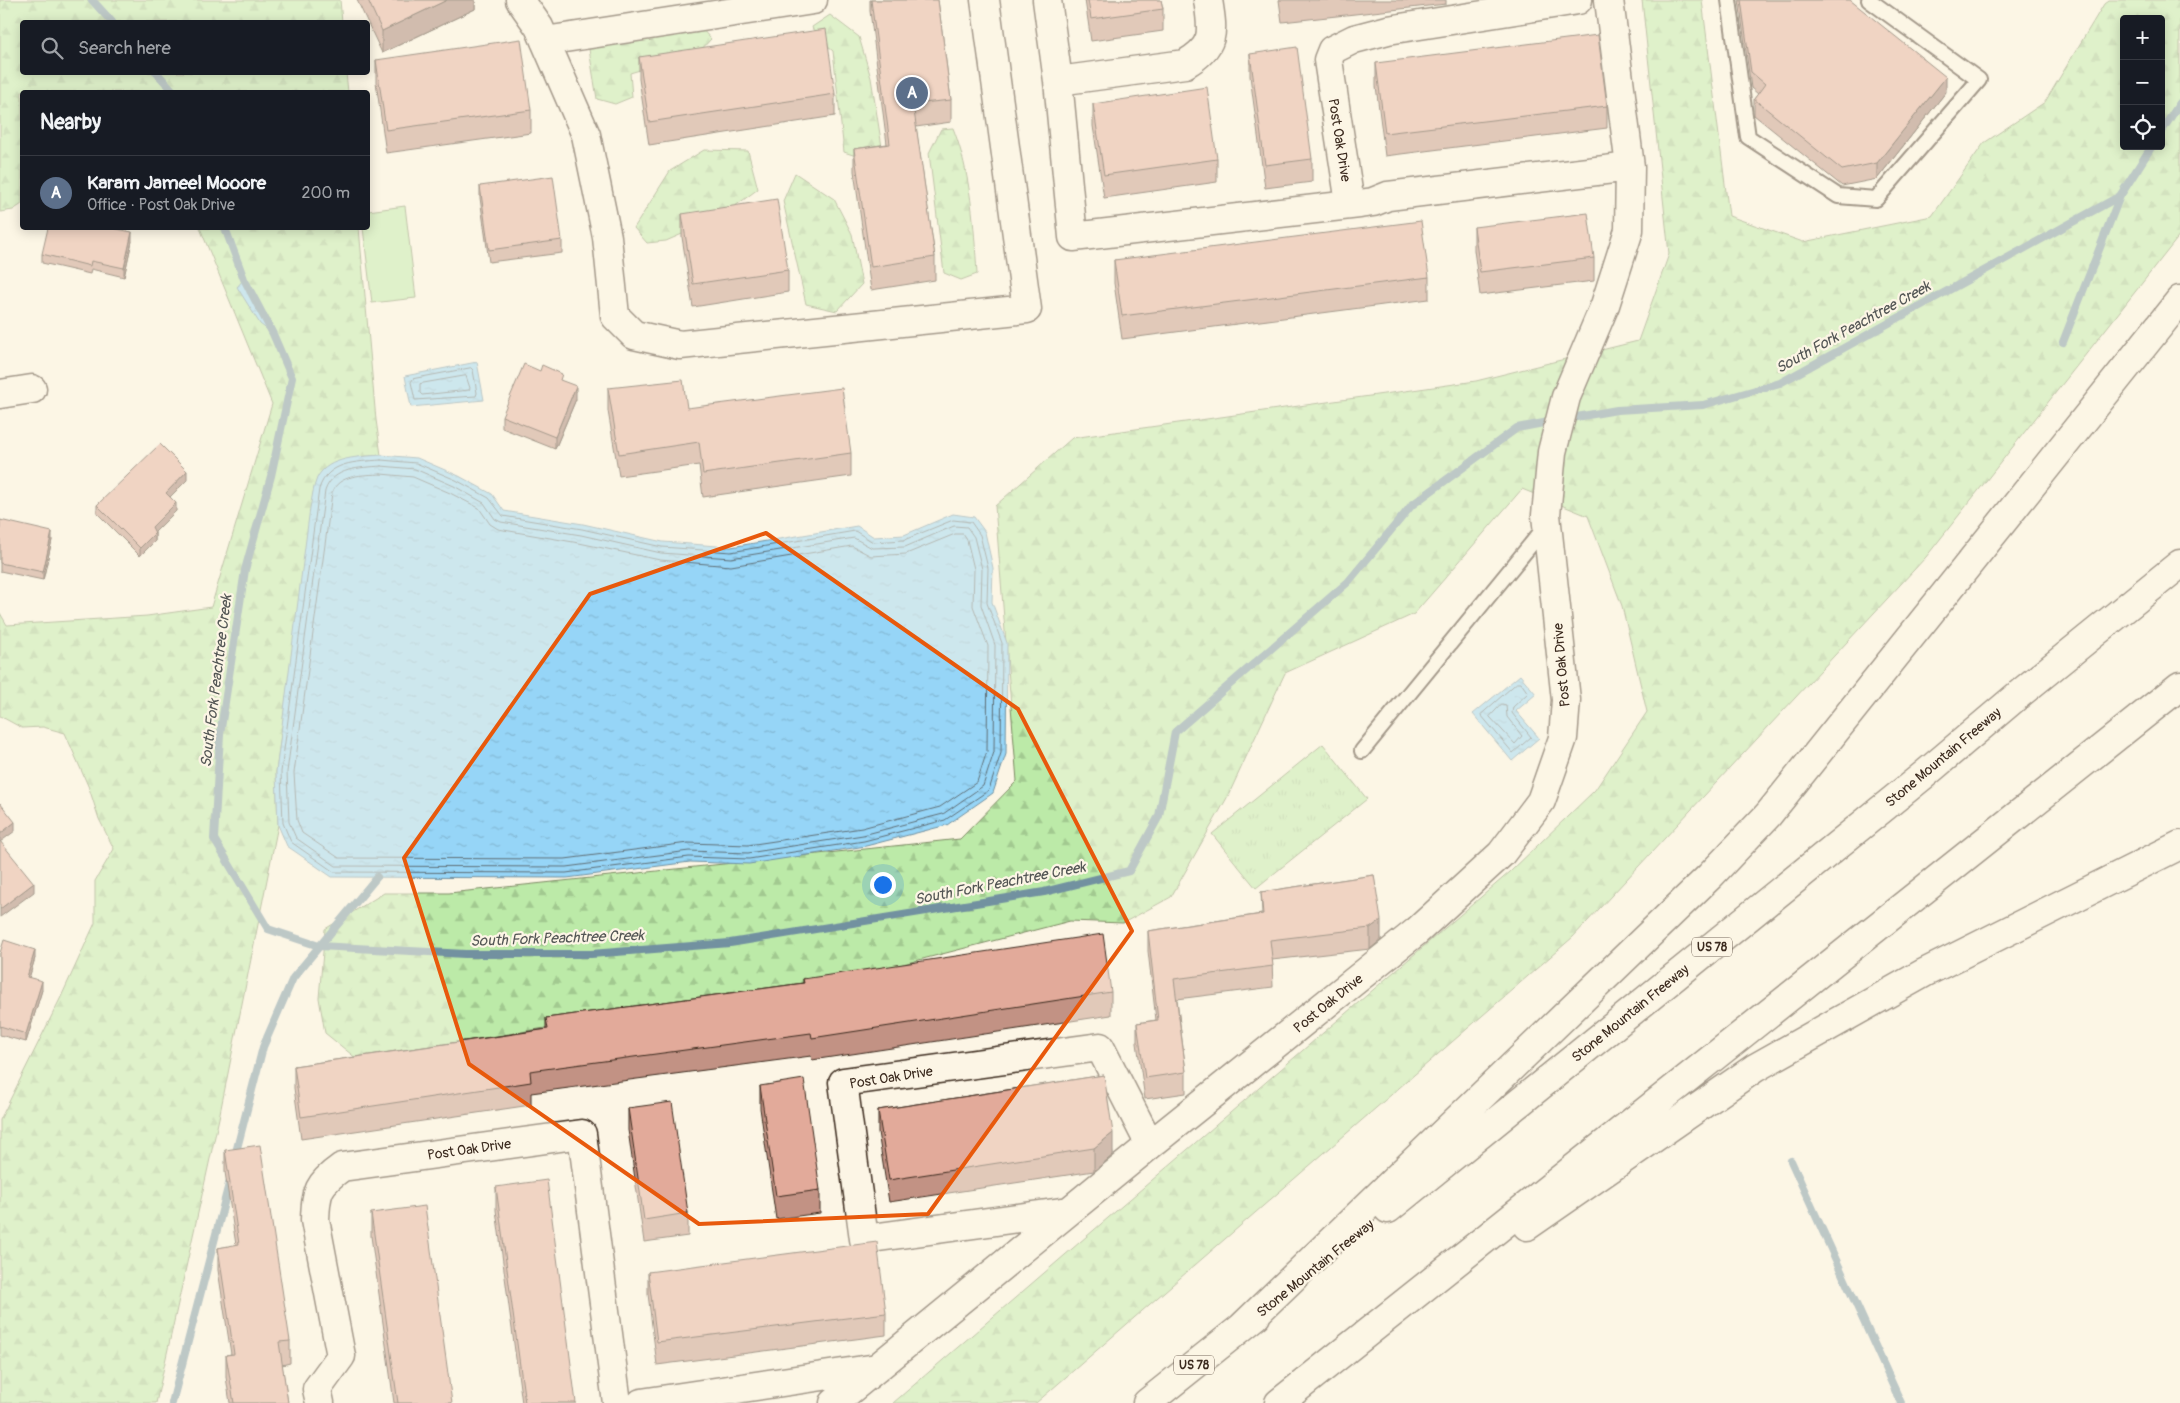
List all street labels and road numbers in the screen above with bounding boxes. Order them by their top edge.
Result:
street label: Post Oak Drive [1325,97,1355,183]
street label: Post Oak Drive [1549,622,1574,708]
street label: Stone Mountain Freeway [1882,704,2005,811]
road number: US 78 [1692,938,1732,956]
street label: Stone Mountain Freeway [1568,961,1692,1066]
street label: Post Oak Drive [1290,970,1367,1037]
street label: Post Oak Drive [848,1062,934,1092]
street label: Post Oak Drive [426,1135,512,1164]
street label: Stone Mountain Freeway [1253,1216,1377,1321]
road number: US 78 [1174,1356,1214,1374]

